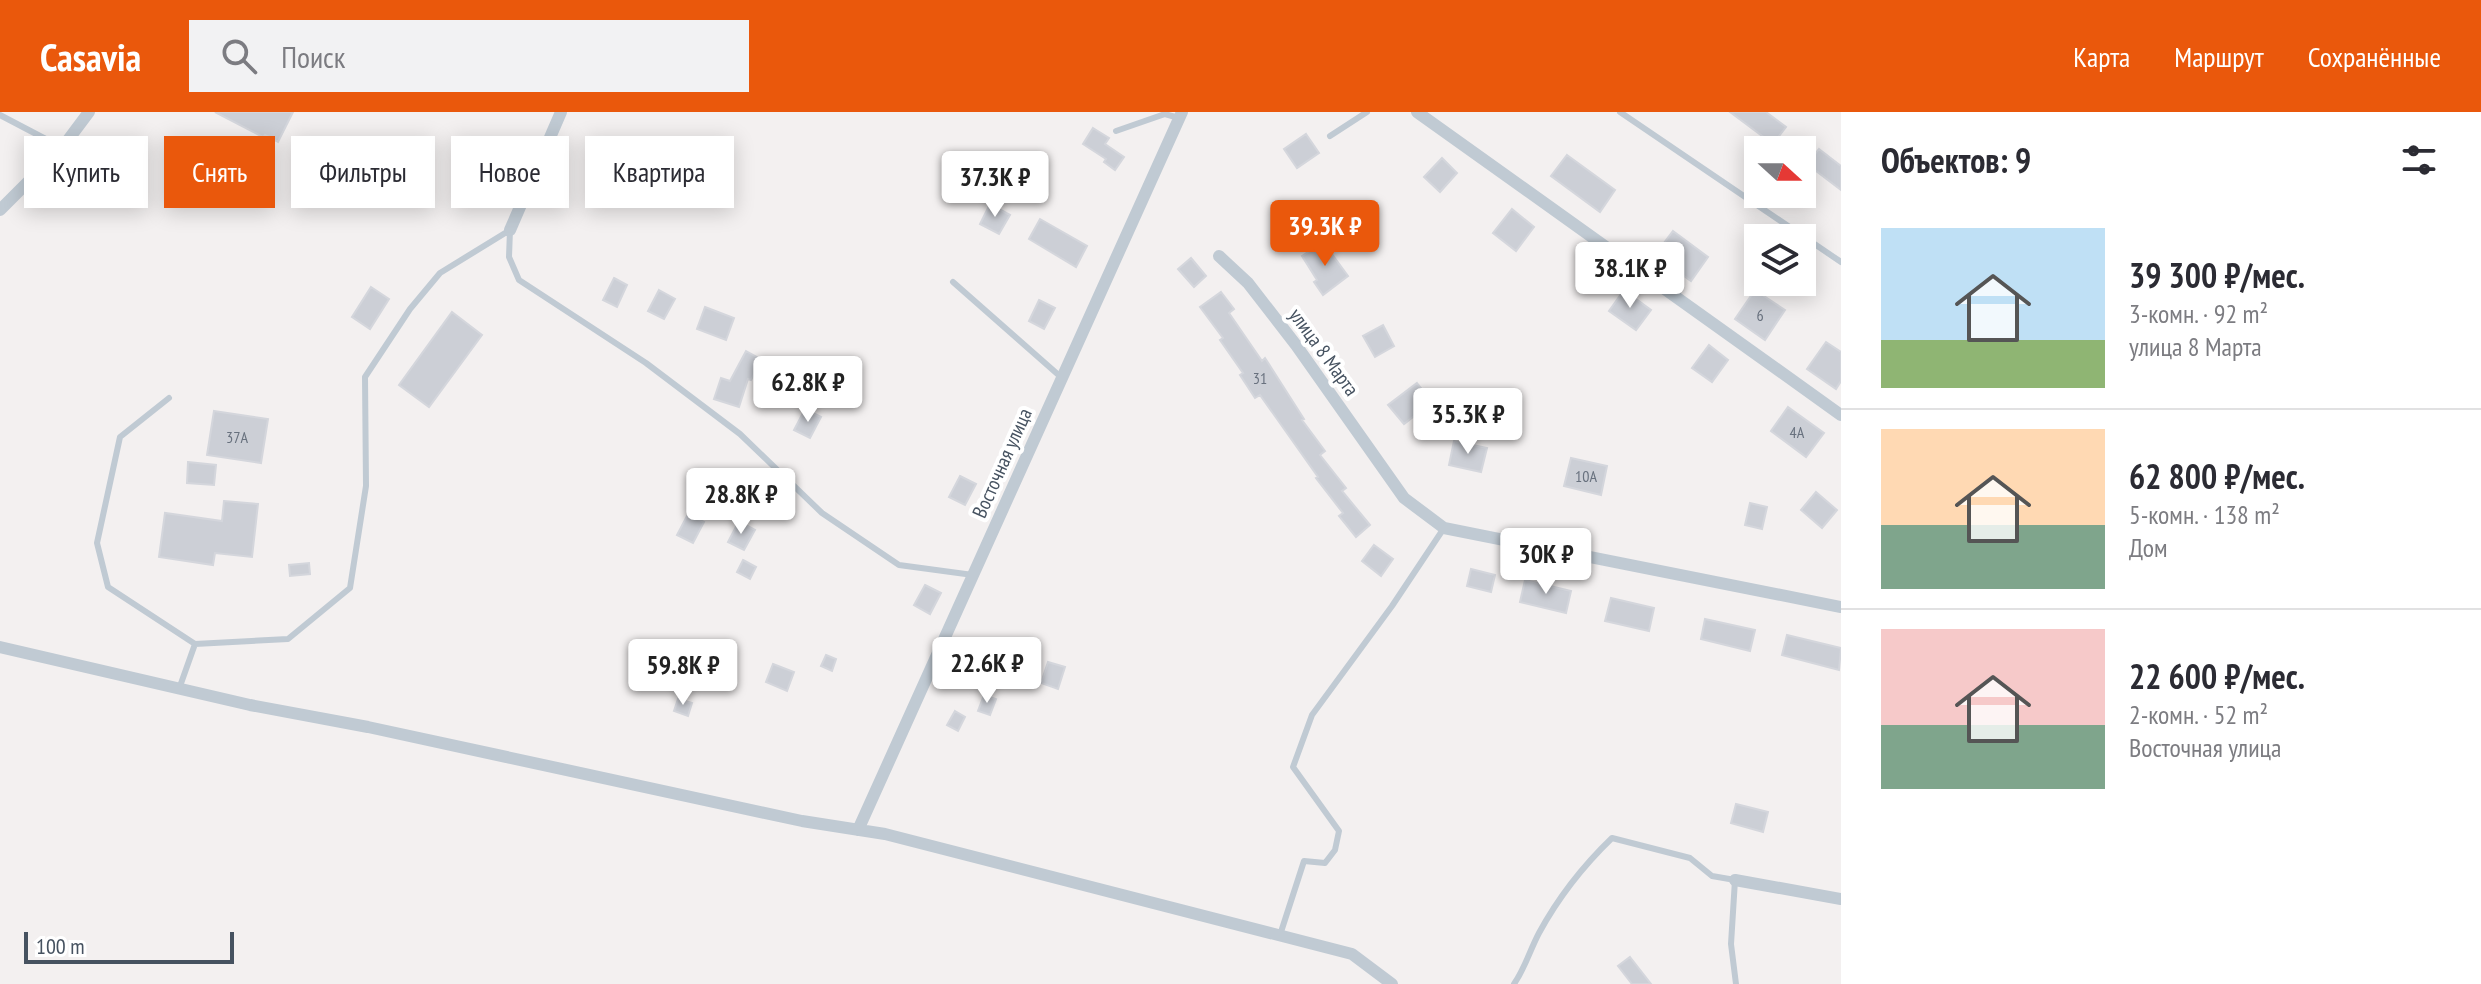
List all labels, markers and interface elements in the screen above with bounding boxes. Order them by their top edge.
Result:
search box [189,20,749,92]
text: Casavia [40,32,141,81]
icon: search [217,34,261,78]
text: Поиск [281,37,345,76]
text: Карта [2073,38,2130,75]
text: Маршрут [2174,38,2264,75]
text: Сохранённые [2308,38,2441,75]
chip: Купить [24,136,148,208]
chip: Снять [164,136,275,208]
chip: Фильтры [291,136,435,208]
chip: Новое [451,136,569,208]
chip: Квартира [585,136,734,208]
north arrow [1744,136,1816,208]
map controls [1744,136,1816,296]
text: Объектов: 9 [1881,138,2031,182]
icon: filters [2397,138,2441,182]
pin: 37.3K ₽ [921,151,1069,219]
text: 37.3K ₽ [960,160,1030,193]
pin: 39.3K ₽ [1251,200,1399,268]
text: 39.3K ₽ [1288,209,1362,242]
button: layers [1744,224,1816,296]
pin: 38.1K ₽ [1556,242,1704,310]
text: 38.1K ₽ [1593,251,1667,284]
text: 39 300 ₽/мес. [2129,253,2305,297]
icon: home [1945,260,2041,356]
text: 3-комн. · 92 m² [2129,297,2268,330]
street label: улица 8 Марта [1283,303,1365,401]
house number: 6 [1756,305,1764,325]
text: улица 8 Марта [2129,330,2262,363]
pin: 62.8K ₽ [734,356,882,424]
text: 62.8K ₽ [771,365,845,398]
house number: 31 [1253,368,1267,388]
pin: 35.3K ₽ [1394,388,1542,456]
text: 35.3K ₽ [1431,397,1505,430]
street label: Восточная улица [966,404,1038,522]
house number: 4А [1790,422,1805,442]
house number: 37А [226,427,248,447]
text: 62 800 ₽/мес. [2129,454,2305,498]
icon: home [1945,461,2041,557]
house number: 10А [1575,466,1597,486]
pin: 28.8K ₽ [667,468,815,536]
text: 28.8K ₽ [704,477,778,510]
text: 5-комн. · 138 m² [2129,498,2280,531]
pin: 30K ₽ [1490,528,1602,596]
text: Дом [2129,531,2167,564]
text: 30K ₽ [1518,537,1574,570]
pin: 22.6K ₽ [913,637,1061,705]
pin: 59.8K ₽ [609,639,757,707]
text: 22.6K ₽ [950,646,1024,679]
text: 59.8K ₽ [646,648,720,681]
text: 22 600 ₽/мес. [2129,654,2305,698]
icon: home [1945,661,2041,757]
text: 2-комн. · 52 m² [2129,698,2268,731]
text: Восточная улица [2129,731,2281,764]
scale bar [24,928,234,964]
text: 100 m [36,932,85,960]

